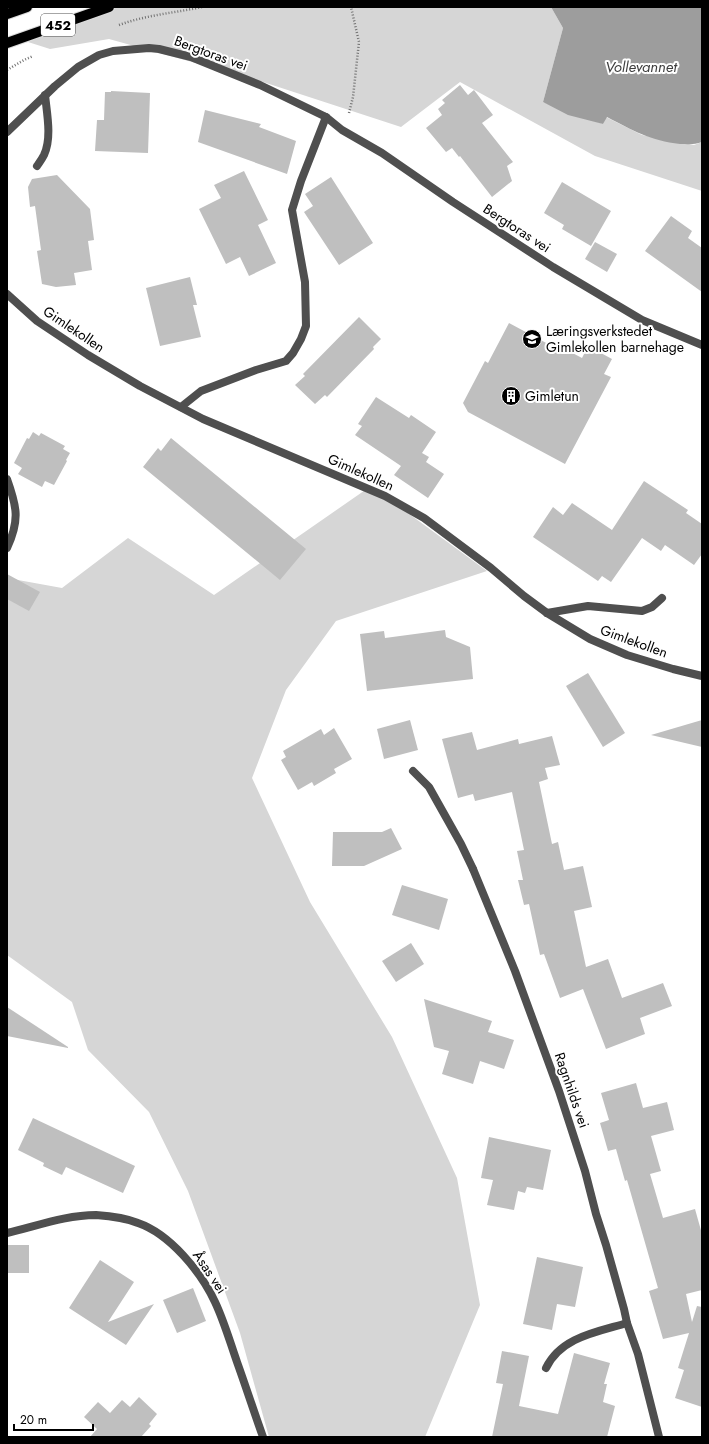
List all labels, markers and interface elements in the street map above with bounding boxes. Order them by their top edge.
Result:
road number: 452 [41,14,75,36]
street label: Bergtoras vei [172,30,250,76]
water label: Vollevannet [605,56,678,78]
street label: Bergtoras vei [479,199,555,257]
street label: Gimlekollen [39,301,109,357]
place label: Læringsverkstedet Gimlekollen barnehage [546,321,684,357]
school or university icon: Læringsverkstedet Gimlekollen barnehage [521,328,543,350]
building icon: Gimletun [500,385,522,407]
place label: Gimletun [525,386,579,406]
street label: Gimlekollen [325,449,397,495]
street label: Gimlekollen [597,620,671,662]
street label: Ragnhilds vei [550,1050,594,1130]
street label: Åsas vei [188,1246,232,1298]
scale bar [14,1406,93,1432]
text: 20 m [20,1411,47,1429]

